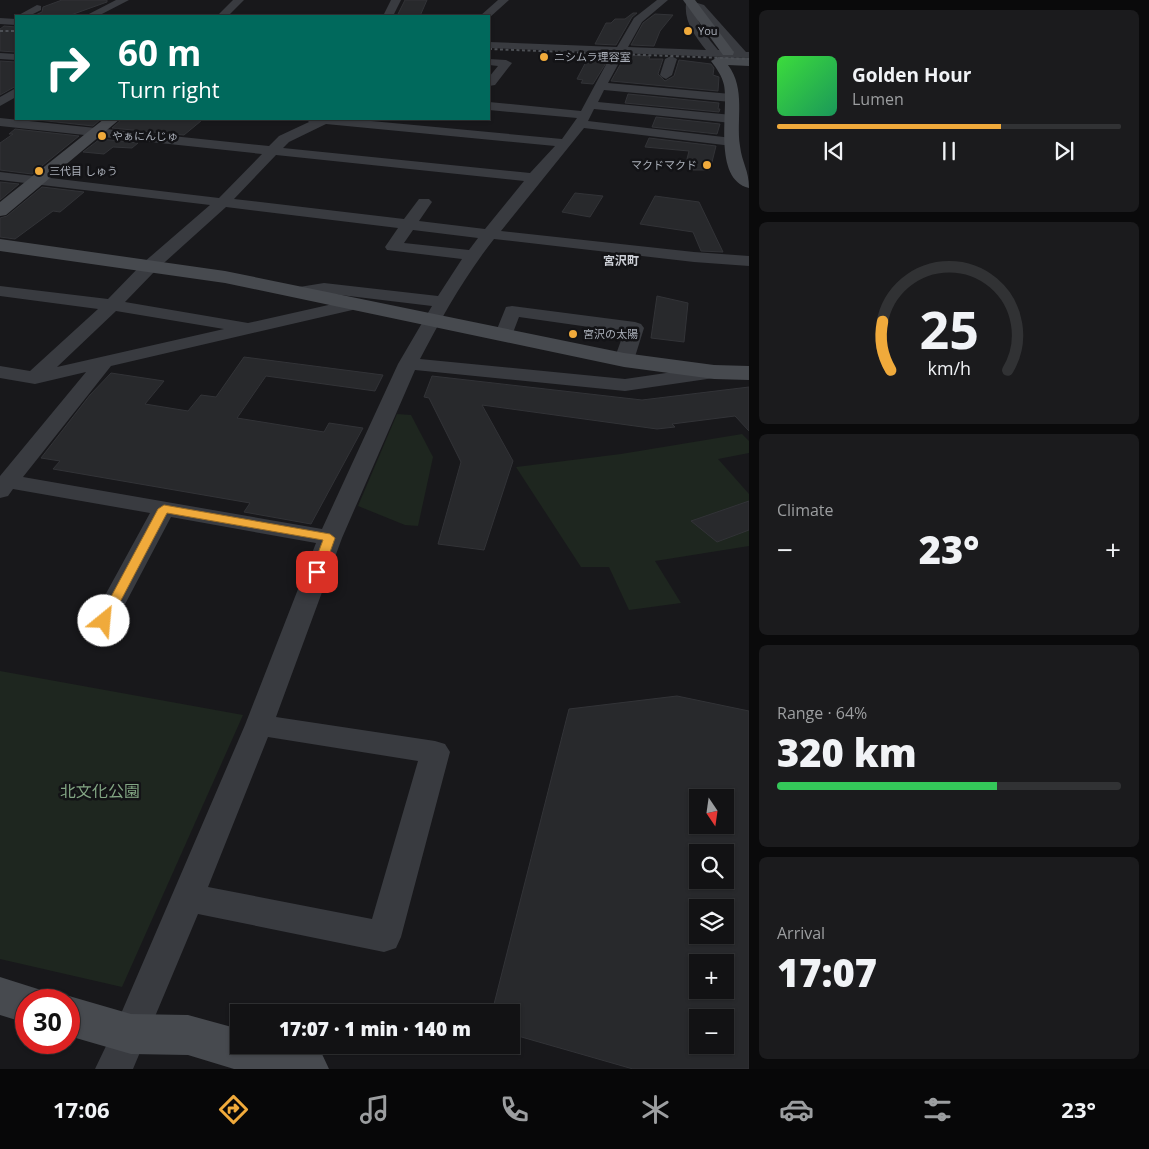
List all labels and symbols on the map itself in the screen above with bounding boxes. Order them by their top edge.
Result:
place label: You [698,23,718,38]
marker: You [682,25,694,37]
place label: ニシムラ理容室 [554,49,630,64]
marker: ニシムラ理容室 [538,51,550,63]
place label: やぁにんじゅ [112,128,178,143]
marker: やぁにんじゅ [96,130,108,142]
place label: マクドマクド [631,157,697,172]
marker: マクドマクド [701,159,713,171]
place label: 三代目 しゅう [49,163,118,178]
marker: 三代目 しゅう [33,165,45,177]
district label: 宮沢町 [603,252,639,269]
place label: 宮沢の太陽 [583,326,638,341]
marker: 宮沢の太陽 [567,328,579,340]
pin [296,551,338,593]
position arrow [77,594,129,646]
park label: 北文化公園 [60,780,140,802]
north arrow [689,789,734,834]
speed limit sign: 30 [15,989,80,1054]

